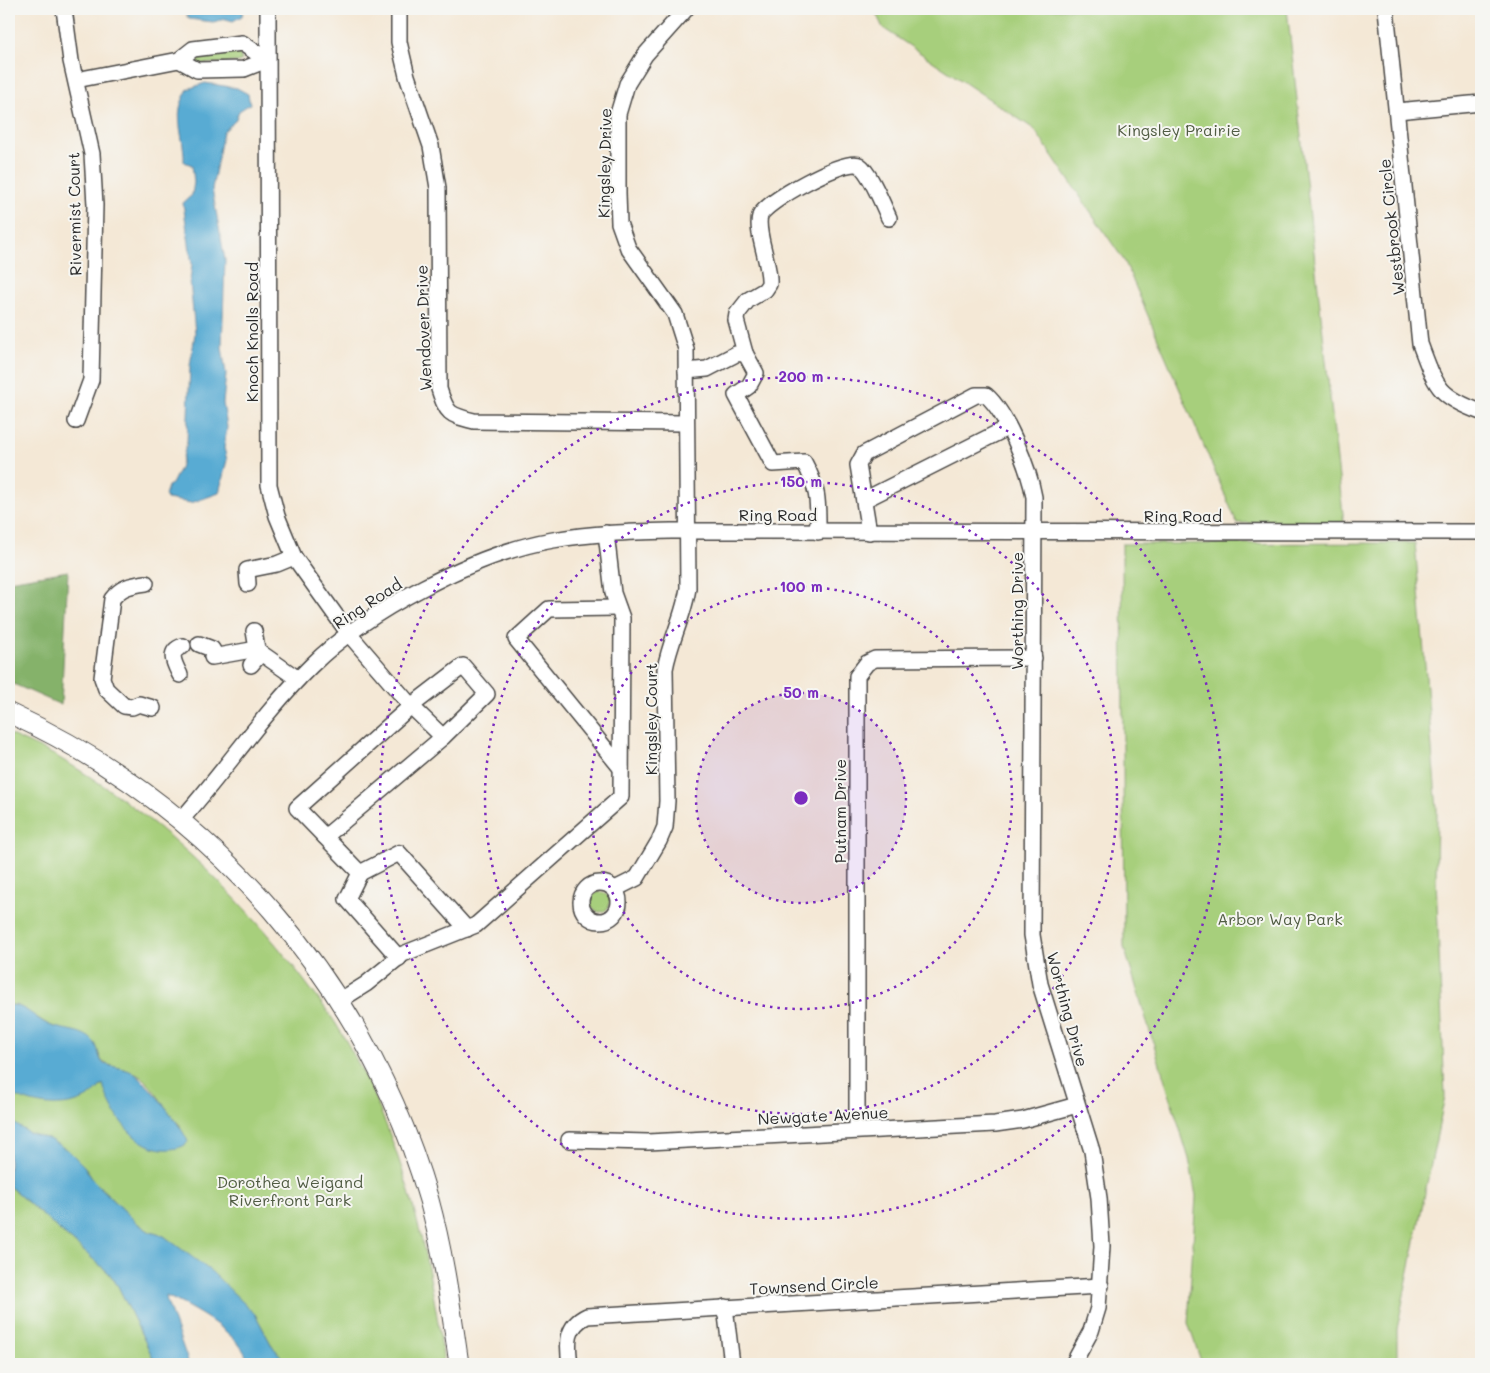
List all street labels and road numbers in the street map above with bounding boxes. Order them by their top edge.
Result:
street label: Kingsley Drive [593,108,615,218]
street label: Rivermist Court [62,152,86,276]
street label: Westbrook Circle [1373,158,1409,296]
street label: Knoch Knolls Road [241,262,262,402]
street label: Wendover Drive [410,265,436,391]
street label: Ring Road [739,504,817,525]
street label: Ring Road [1144,505,1222,526]
street label: Worthing Drive [1006,552,1027,670]
street label: Ring Road [328,573,406,633]
street label: Kingsley Court [640,663,661,775]
street label: Putnam Drive [829,759,850,863]
street label: Worthing Drive [1043,949,1093,1069]
street label: Newgate Avenue [757,1101,889,1129]
street label: Townsend Circle [749,1271,879,1299]

